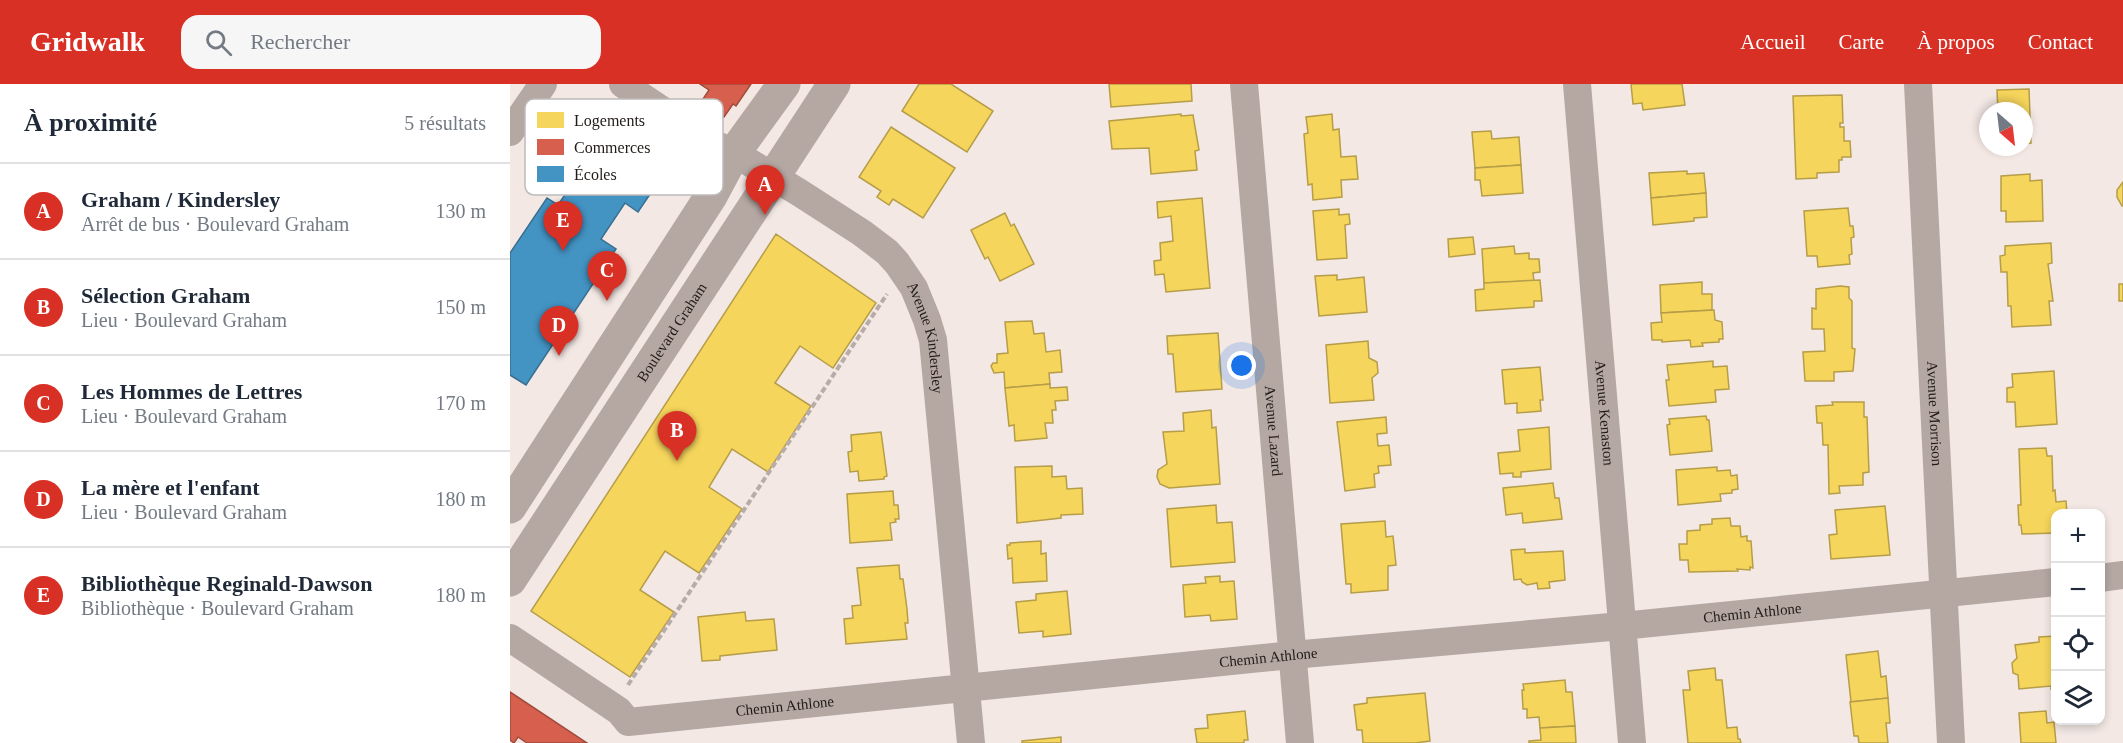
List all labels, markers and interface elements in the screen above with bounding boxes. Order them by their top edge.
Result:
search box [181,15,601,69]
text: Gridwalk [30,26,145,57]
icon: search [202,26,235,59]
text: Rechercher [250,29,350,54]
text: Accueil [1740,30,1806,54]
text: Carte [1839,30,1884,54]
text: À propos [1917,30,1995,54]
text: Contact [2028,30,2093,54]
legend [525,99,723,195]
north arrow [1979,102,2033,156]
text: À proximité [24,108,157,137]
text: 5 résultats [404,112,486,134]
text: Logements [574,112,645,130]
text: Commerces [574,139,650,156]
text: Écoles [574,165,617,183]
pin: A [746,166,784,215]
text: Graham / Kindersley [81,187,280,212]
text: A [36,200,51,222]
text: 130 m [435,200,486,222]
pin: E [544,202,582,251]
text: Arrêt de bus · Boulevard Graham [81,213,349,235]
pin: C [588,252,626,301]
street label: Avenue Kindersley [904,279,946,395]
street label: Boulevard Graham [634,280,710,385]
text: Sélection Graham [81,283,250,308]
text: B [37,296,50,318]
text: 150 m [435,296,486,318]
pin: D [539,306,578,356]
text: Lieu · Boulevard Graham [81,309,287,331]
your location [1227,351,1256,380]
street label: Avenue Kenaston [1592,359,1617,467]
street label: Avenue Morrison [1924,361,1945,467]
text: Les Hommes de Lettres [81,379,302,404]
street label: Avenue Lazard [1262,385,1285,477]
text: C [36,392,51,414]
text: 170 m [435,392,486,414]
text: Lieu · Boulevard Graham [81,405,287,427]
pin: B [658,412,696,461]
text: La mère et l'enfant [81,475,260,500]
text: D [36,488,51,510]
text: 180 m [435,488,486,510]
text: Lieu · Boulevard Graham [81,501,287,523]
map controls [2051,509,2105,725]
button: + [2051,509,2105,563]
button: − [2051,563,2105,617]
text: Bibliothèque Reginald-Dawson [81,571,373,596]
text: E [37,584,50,606]
text: 180 m [435,584,486,606]
text: Bibliothèque · Boulevard Graham [81,597,354,619]
street label: Chemin Athlone [1702,600,1803,626]
button: locate [2051,617,2105,671]
street label: Chemin Athlone [1218,645,1319,670]
button: layers [2051,671,2105,725]
street label: Chemin Athlone [735,693,835,719]

